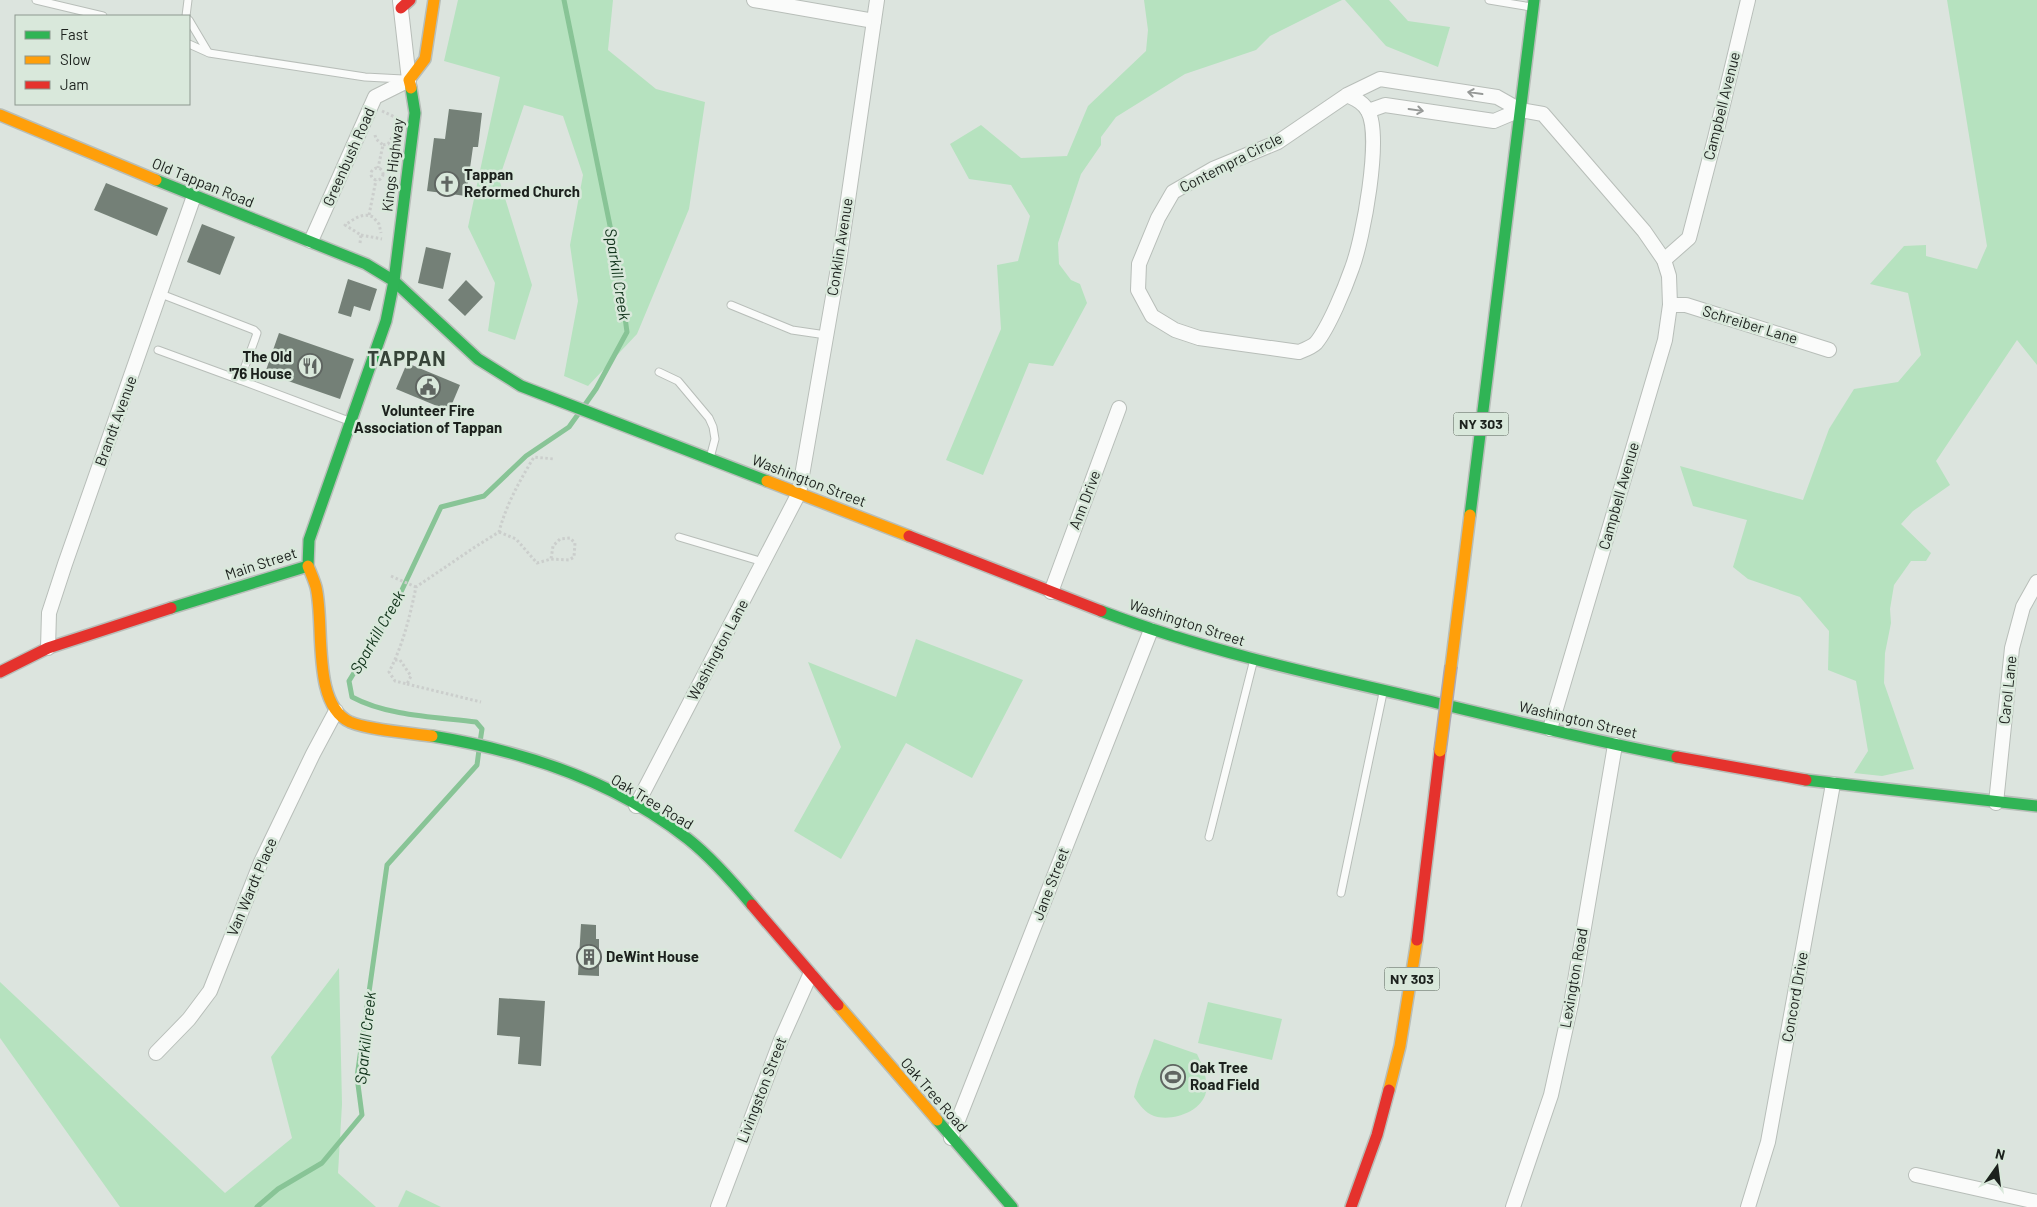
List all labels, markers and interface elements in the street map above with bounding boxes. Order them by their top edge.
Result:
legend [15,15,190,105]
text: Fast [60,25,88,43]
text: Slow [60,50,91,68]
street label: Campbell Avenue [1699,50,1743,162]
text: Jam [60,75,89,93]
one-way arrow [1467,88,1483,98]
street label: Greenbush Road [318,104,378,209]
one-way arrow [1407,105,1423,115]
street label: Kings Highway [377,117,407,213]
street label: Contempra Circle [1176,128,1285,196]
street label: Old Tappan Road [150,153,257,211]
place label: Tappan Reformed Church [464,165,580,200]
church icon: Tappan Reformed Church [434,171,460,197]
street label: Conklin Avenue [822,197,856,297]
water label: Sparkill Creek [602,226,635,322]
street label: Schreiber Lane [1701,301,1800,347]
district label: TAPPAN [367,346,447,370]
place label: The Old '76 House [229,347,292,382]
restaurant icon: The Old '76 House [297,353,323,379]
street label: Brandt Avenue [90,373,140,468]
public building icon: Volunteer Fire Association of Tappan [415,374,441,400]
place label: Volunteer Fire Association of Tappan [354,401,502,436]
road number: NY 303 [1454,412,1508,436]
street label: Campbell Avenue [1594,440,1642,552]
street label: Washington Street [750,450,869,510]
street label: Ann Drive [1065,468,1104,532]
street label: Main Street [223,543,299,583]
water label: Sparkill Creek [345,587,408,677]
street label: Washington Street [1127,595,1248,649]
street label: Washington Lane [683,596,751,703]
street label: Carol Lane [1994,655,2020,725]
street label: Washington Street [1517,697,1639,741]
street label: Oak Tree Road [608,770,697,833]
street label: Van Wardt Place [222,835,280,938]
street label: Jane Street [1028,845,1072,922]
street label: Lexington Road [1555,926,1591,1029]
building icon: DeWint House [576,944,602,970]
place label: DeWint House [606,947,699,965]
street label: Concord Drive [1777,950,1811,1043]
road number: NY 303 [1384,968,1440,991]
water label: Sparkill Creek [350,990,379,1085]
street label: Livingston Street [733,1034,790,1145]
street label: Oak Tree Road [898,1053,972,1135]
place label: Oak Tree Road Field [1190,1058,1259,1093]
sports icon: Oak Tree Road Field [1160,1064,1186,1090]
north arrow [1972,1142,2022,1192]
text: N [1994,1145,2007,1163]

